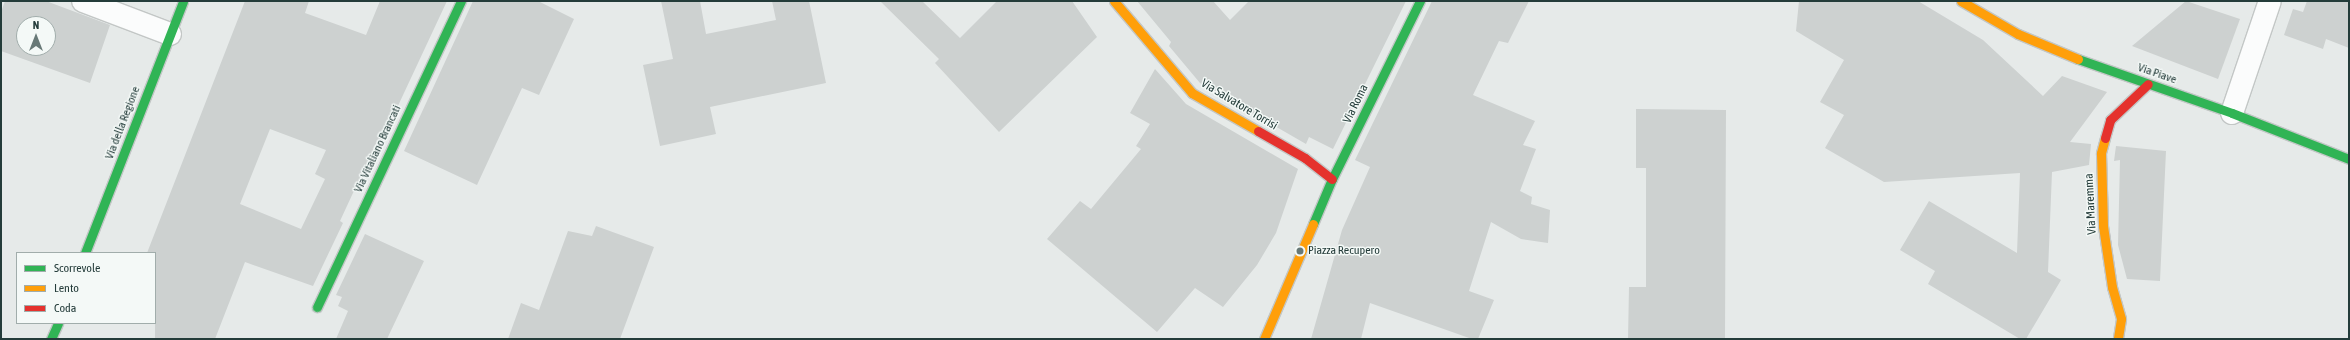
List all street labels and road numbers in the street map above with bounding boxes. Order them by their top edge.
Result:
street label: Via Piave [2136,61,2178,87]
street label: Via Salvatore Torrisi [1198,77,1280,133]
street label: Via Roma [1340,82,1372,126]
street label: Via della Regione [103,85,143,161]
street label: Via Vitaliano Brancati [351,103,405,195]
street label: Via Maremma [2082,173,2100,235]

